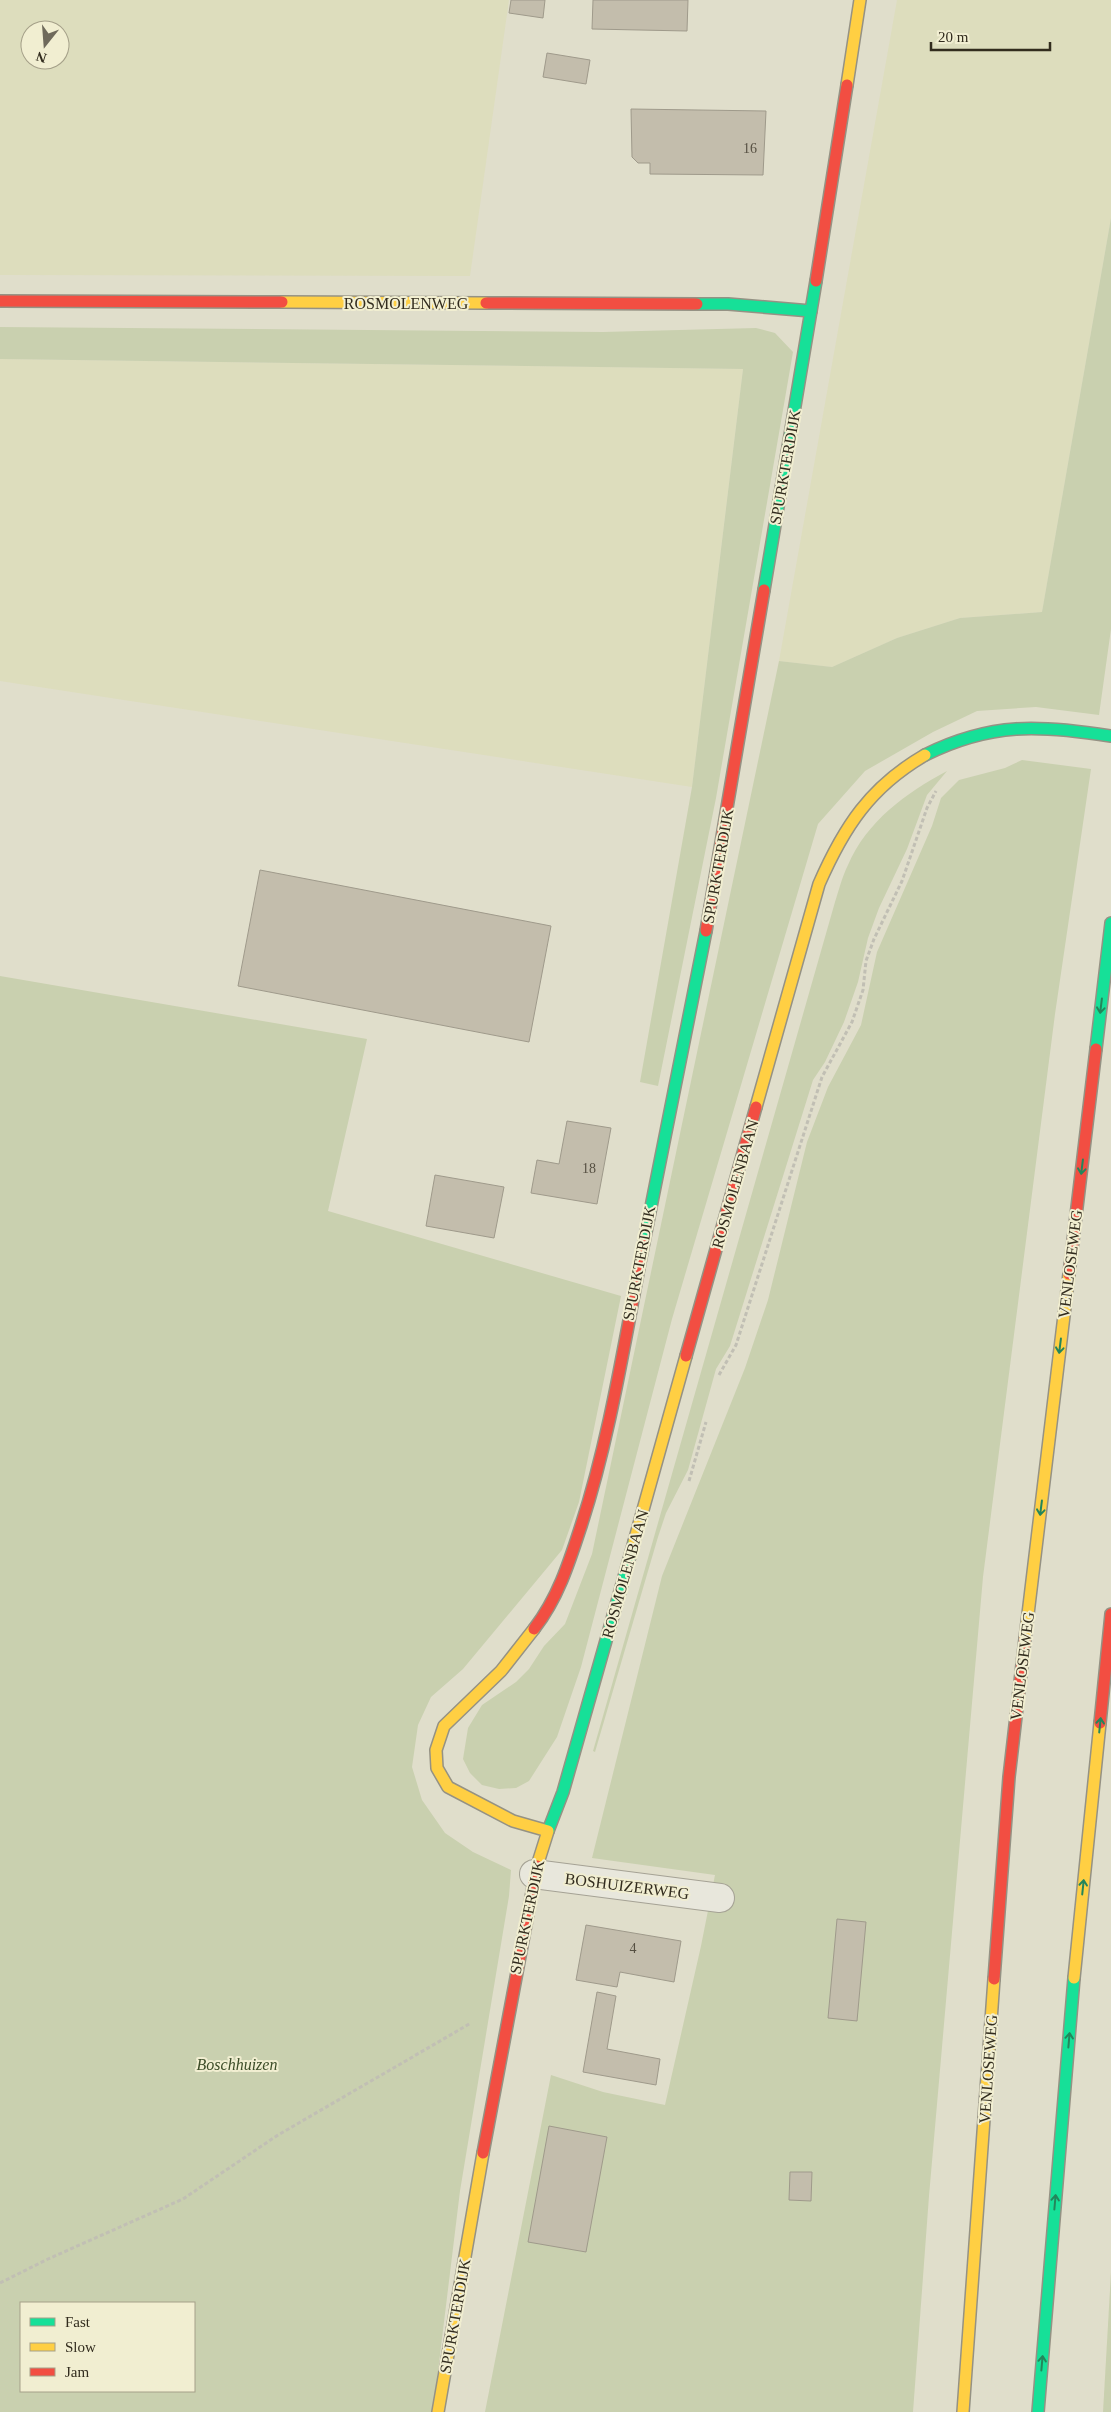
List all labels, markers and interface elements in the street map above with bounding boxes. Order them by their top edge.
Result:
north arrow [20,20,70,70]
scale bar [931,20,1050,52]
text: 20 m [938,29,969,45]
text: N [34,48,48,66]
house number: 16 [743,141,757,156]
street label: ROSMOLENWEG [344,295,469,312]
street label: SPURKTERDIJK [767,408,804,526]
street label: SPURKTERDIJK [700,807,737,925]
one-way arrow [1096,998,1106,1014]
street label: ROSMOLENBAAN [708,1117,762,1250]
one-way arrow [1077,1159,1087,1175]
house number: 18 [582,1161,596,1176]
street label: SPURKTERDIJK [620,1204,659,1322]
street label: VENLOSEWEG [1055,1208,1085,1319]
one-way arrow [1055,1338,1065,1354]
one-way arrow [1036,1499,1046,1515]
street label: ROSMOLENBAAN [598,1507,652,1640]
street label: VENLOSEWEG [1007,1610,1037,1721]
one-way arrow [1095,1717,1104,1733]
street label: SPURKTERDIJK [507,1858,548,1976]
street label: BOSHUIZERWEG [564,1870,691,1902]
one-way arrow [1078,1879,1088,1895]
house number: 4 [630,1941,637,1956]
street label: VENLOSEWEG [976,2013,1000,2124]
one-way arrow [1064,2032,1074,2048]
park label: Boschhuizen [197,2056,277,2073]
one-way arrow [1051,2194,1060,2210]
street label: SPURKTERDIJK [437,2257,474,2375]
legend [20,2302,195,2392]
text: Fast [65,2314,91,2330]
text: Slow [65,2339,96,2355]
one-way arrow [1037,2356,1046,2372]
text: Jam [65,2364,89,2380]

